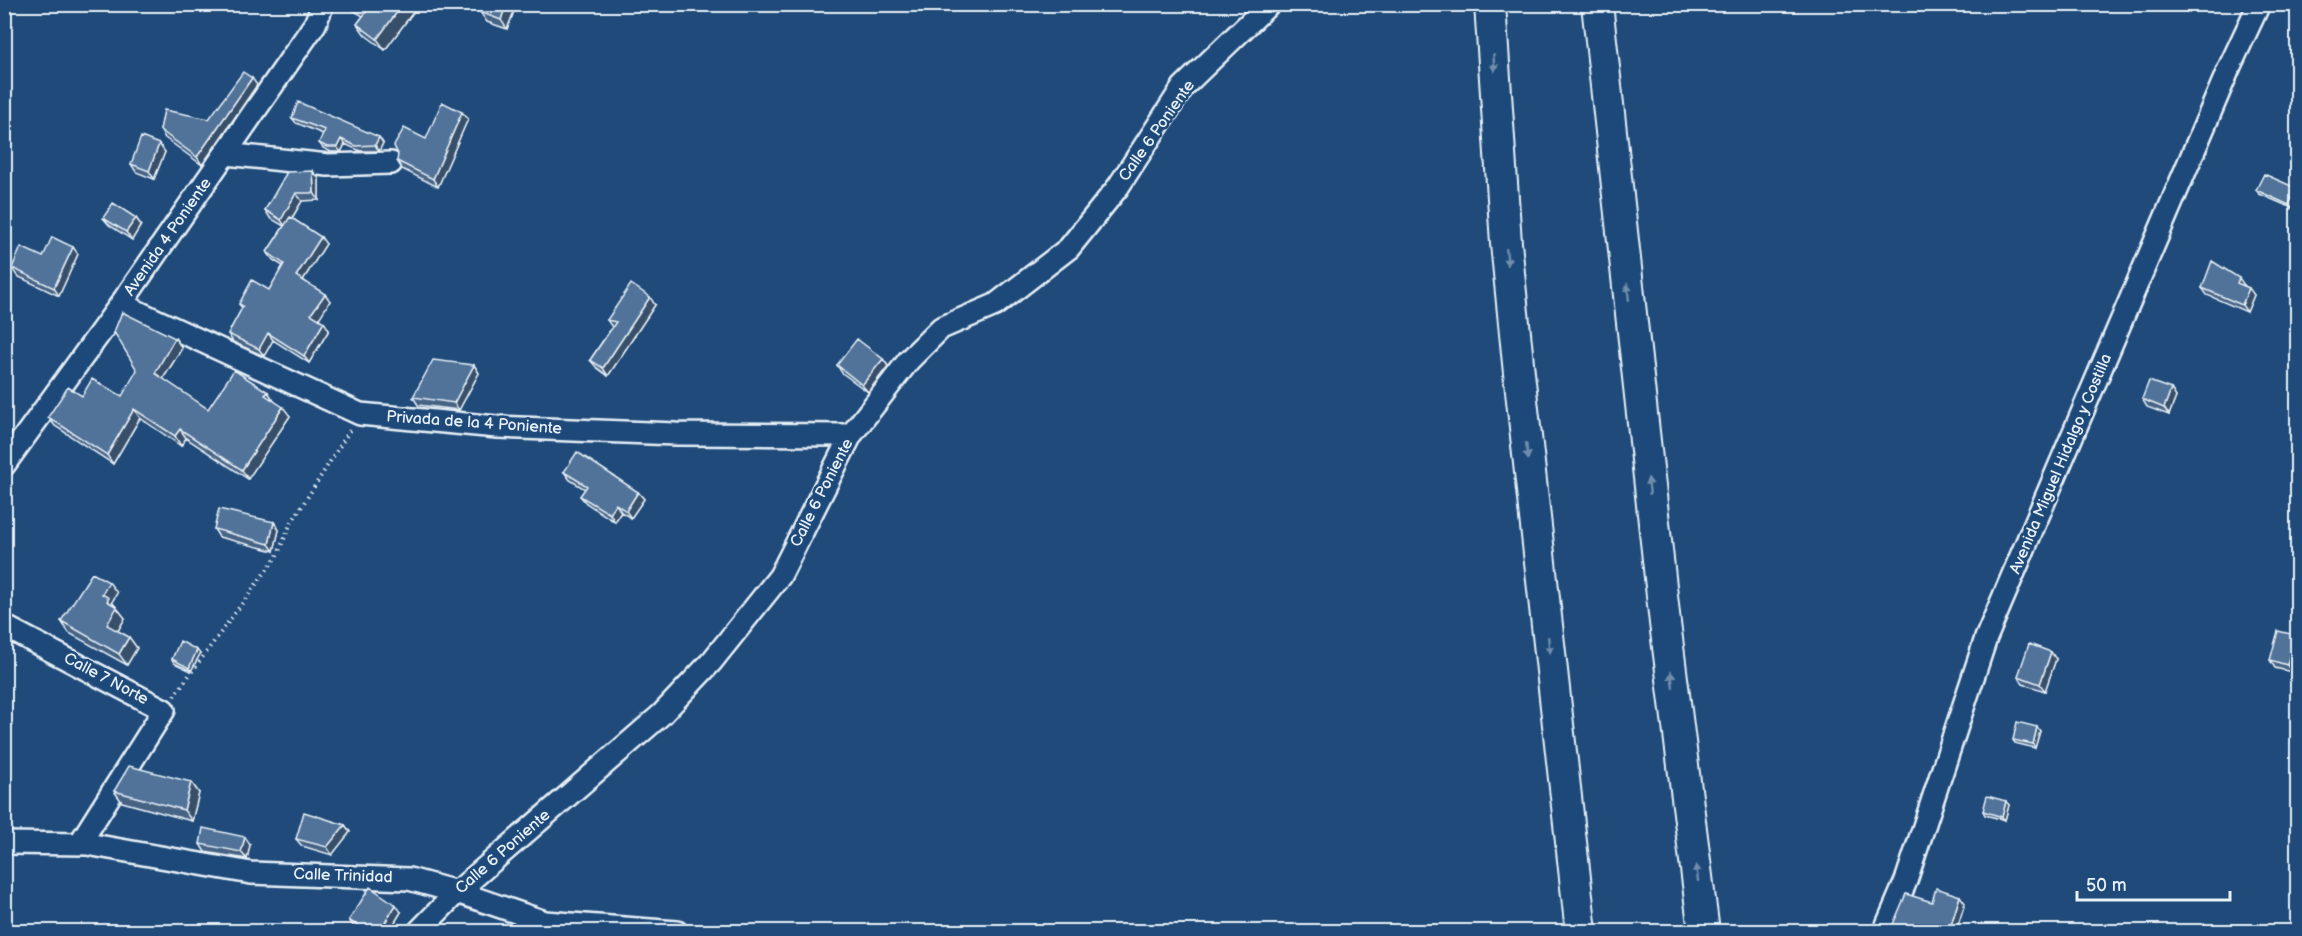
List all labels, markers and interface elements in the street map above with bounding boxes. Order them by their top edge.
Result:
one-way arrow [1489,53,1499,72]
street label: Calle 6 Poniente [1115,76,1199,185]
street label: Avenida 4 Poniente [120,174,216,300]
one-way arrow [1502,248,1512,267]
one-way arrow [1623,283,1633,302]
street label: Avenida Miguel Hidalgo y Costilla [2006,351,2116,577]
street label: Privada de la 4 Poniente [386,407,563,439]
street label: Calle 6 Poniente [787,435,858,550]
one-way arrow [1523,442,1532,461]
one-way arrow [1645,477,1654,496]
one-way arrow [1544,636,1554,655]
street label: Calle 7 Norte [60,649,152,709]
one-way arrow [1667,670,1677,689]
street label: Calle 6 Poniente [452,805,555,898]
one-way arrow [1692,864,1701,883]
scale bar [2077,864,2230,902]
street label: Calle Trinidad [293,865,393,887]
text: 50 m [2086,875,2127,896]

